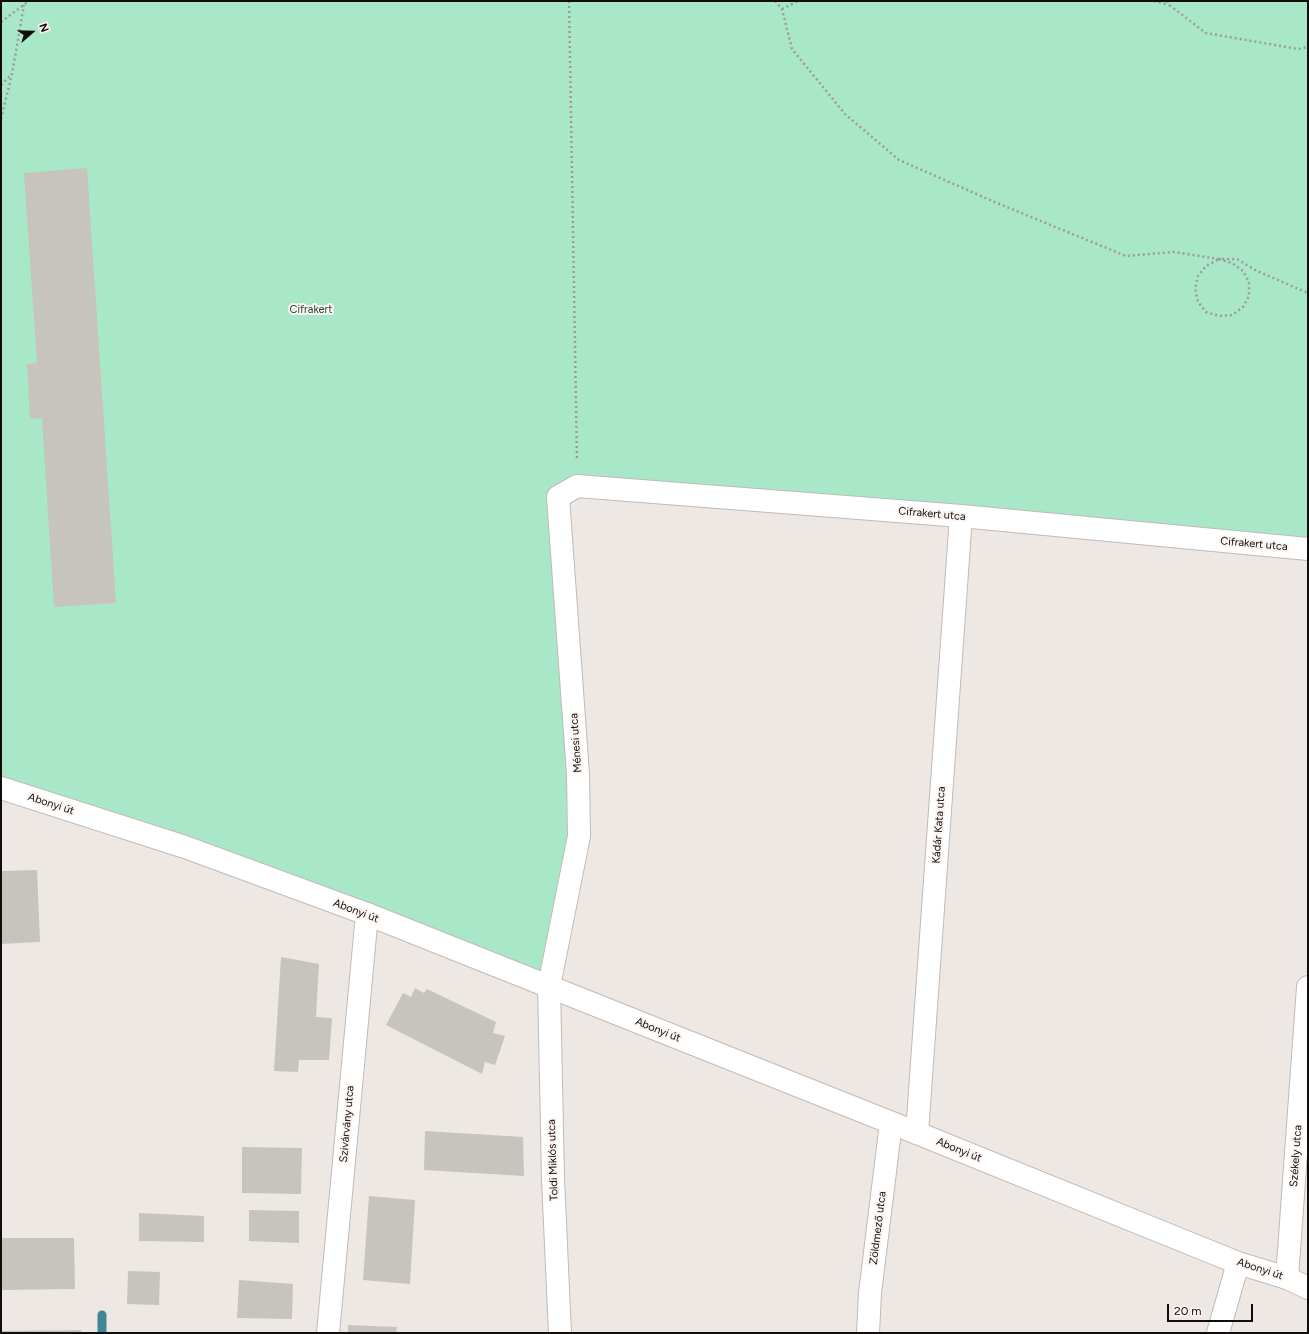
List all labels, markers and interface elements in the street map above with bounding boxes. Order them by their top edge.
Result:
north arrow [12,12,52,52]
text: N [36,21,51,34]
park label: Cifrakert [290,303,332,317]
street label: Cifrakert utca [898,504,966,524]
street label: Cifrakert utca [1220,534,1288,554]
street label: Ménesi utca [567,713,585,773]
street label: Kádár Kata utca [930,786,948,864]
street label: Abonyi út [26,790,76,818]
street label: Abonyi út [331,896,381,926]
street label: Abonyi út [633,1015,683,1045]
street label: Szivárvány utca [337,1085,357,1163]
street label: Toldi Miklós utca [545,1119,561,1201]
street label: Székely utca [1287,1125,1305,1187]
street label: Abonyi út [934,1135,984,1165]
street label: Zöldmező utca [867,1190,889,1266]
street label: Abonyi út [1235,1255,1285,1283]
scale bar [1169,1296,1255,1322]
text: 20 m [1174,1304,1202,1318]

